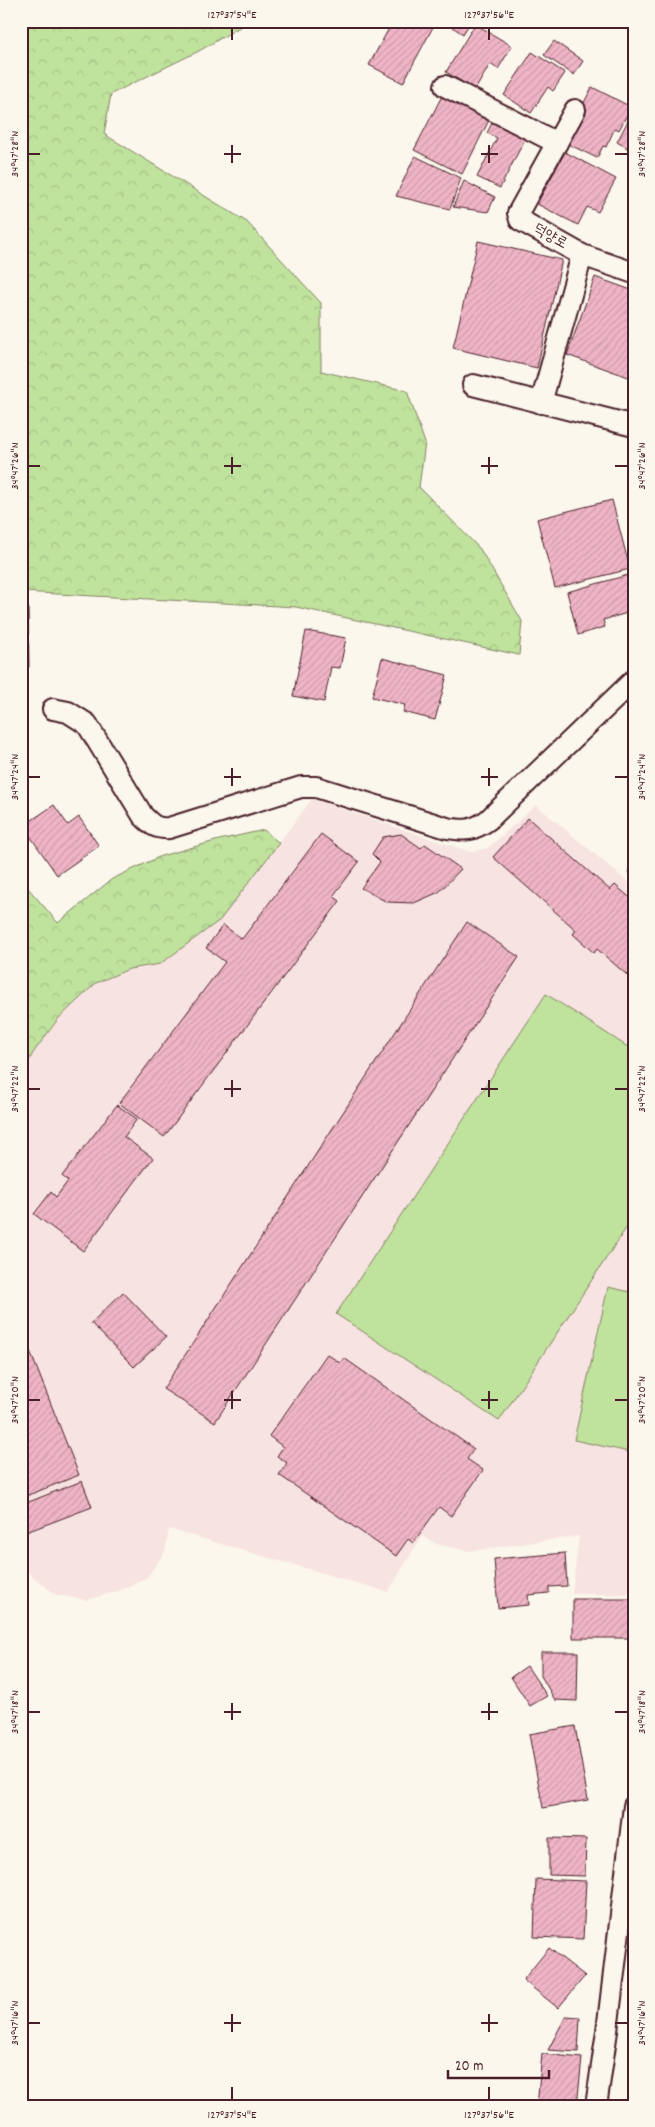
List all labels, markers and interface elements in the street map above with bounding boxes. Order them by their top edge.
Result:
text: 127°37'54"E [208,7,257,24]
text: 127°37'56"E [464,7,514,24]
text: 34°47'28"N [7,131,24,177]
text: 34°47'28"N [634,131,651,177]
street label: 덕양로 [529,219,571,255]
text: 34°47'26"N [7,442,24,490]
text: 34°47'26"N [634,442,651,490]
text: 34°47'24"N [7,754,24,800]
text: 34°47'24"N [634,754,651,800]
text: 34°47'22"N [7,1066,24,1112]
text: 34°47'22"N [634,1066,651,1112]
text: 34°47'20"N [7,1376,24,1424]
text: 34°47'20"N [634,1376,651,1424]
text: 34°47'18"N [7,1690,24,1734]
text: 34°47'18"N [634,1690,651,1734]
text: 34°47'16"N [7,2001,24,2045]
text: 34°47'16"N [634,2001,651,2045]
scale bar [448,2047,549,2079]
text: 20 m [455,2056,483,2078]
text: 127°37'54"E [208,2107,257,2124]
text: 127°37'56"E [464,2107,514,2124]

